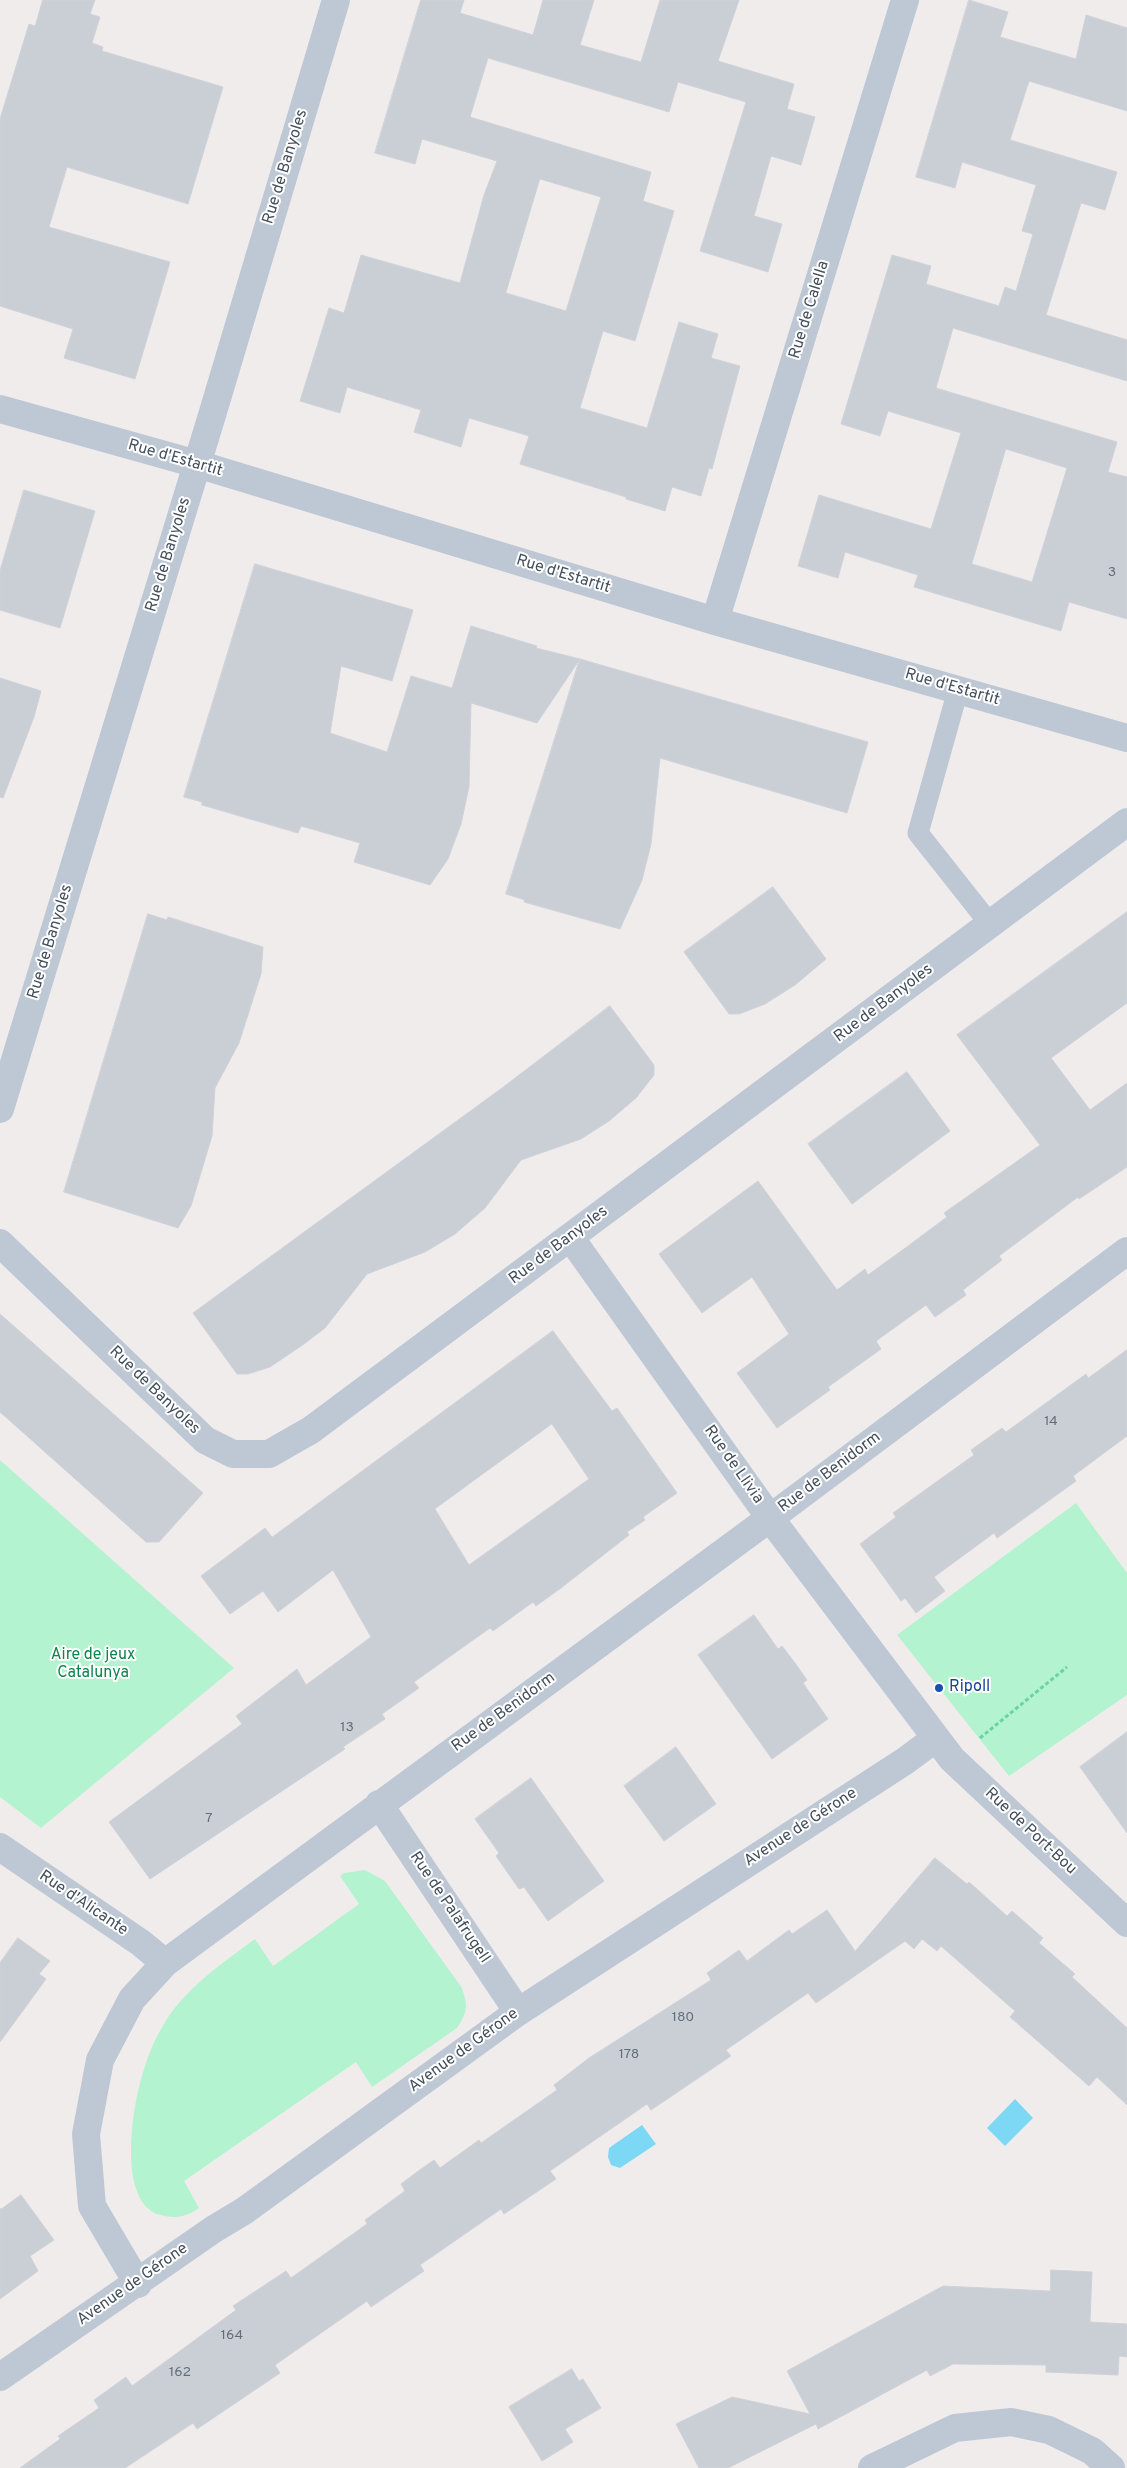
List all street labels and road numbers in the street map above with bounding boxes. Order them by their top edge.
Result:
street label: Rue de Banyoles [259,107,313,227]
street label: Rue de Calella [786,259,834,361]
street label: Rue d'Estartit [125,436,225,482]
street label: Rue de Banyoles [142,495,196,615]
street label: Rue d'Estartit [514,552,612,598]
street label: Rue d'Estartit [902,665,1002,711]
street label: Rue de Banyoles [24,882,78,1002]
street label: Rue de Banyoles [831,961,937,1047]
street label: Rue de Banyoles [506,1203,612,1289]
street label: Rue de Banyoles [105,1343,203,1439]
street label: Rue de Llivia [699,1422,767,1508]
street label: Rue de Benidorm [775,1428,885,1518]
street label: Rue de Benidorm [449,1669,559,1757]
street label: Avenue de Gérone [741,1784,861,1872]
street label: Rue de Port-Bou [980,1785,1080,1879]
street label: Rue de Palafrugell [405,1849,493,1967]
street label: Rue d'Alicante [35,1867,131,1941]
street label: Avenue de Gérone [405,2005,523,2097]
street label: Avenue de Gérone [74,2240,192,2330]

